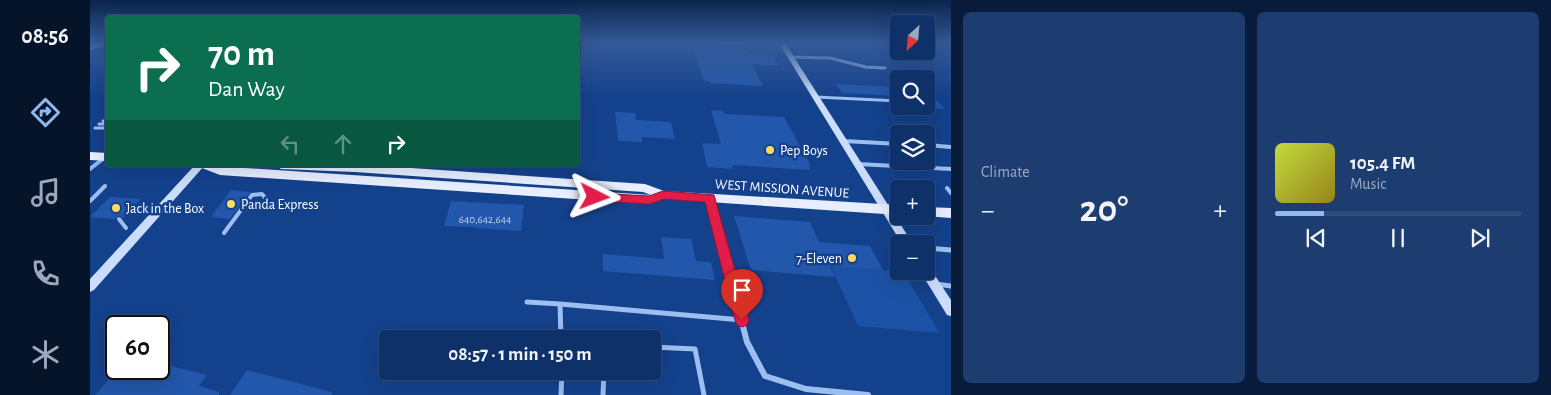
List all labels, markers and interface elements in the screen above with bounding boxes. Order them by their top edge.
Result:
north arrow [890,15,935,60]
map controls [890,15,935,280]
text: 08:56 [21,25,69,47]
icon: right [125,35,190,100]
text: 70 m [208,37,275,72]
button: search [890,70,935,115]
text: Dan Way [208,78,285,100]
icon: directions [28,95,63,130]
button: layers [890,125,935,170]
icon: left [276,130,304,158]
icon: ahead [329,130,357,158]
icon: right [382,130,410,158]
marker: Pep Boys [764,144,776,156]
place label: Pep Boys [780,144,828,158]
text: 105.4 FM [1350,154,1415,173]
text: Climate [981,164,1030,180]
position arrow [568,170,620,222]
icon: music [28,175,63,210]
text: Music [1350,176,1386,192]
street label: WEST MISSION AVENUE [714,177,850,201]
button: + [890,180,935,225]
text: 20° [1080,191,1128,229]
text: − [981,197,994,225]
text: + [1214,197,1227,225]
marker: Panda Express [225,198,237,210]
place label: Panda Express [241,198,319,212]
marker: Jack in the Box [110,202,122,214]
place label: Jack in the Box [126,202,204,216]
house number: 640,642,644 [459,214,511,225]
icon: previous [1302,224,1330,252]
icon: pause [1384,224,1412,252]
icon: next [1466,224,1494,252]
button: − [890,235,935,280]
place label: 7-Eleven [796,252,842,266]
marker: 7-Eleven [846,252,858,264]
icon: phone [28,256,63,291]
pin [721,269,763,320]
icon: arrive [728,276,756,304]
speed limit sign: 60 [105,315,170,380]
icon: climate [28,337,63,372]
text: 08:57 · 1 min · 150 m [448,345,592,364]

